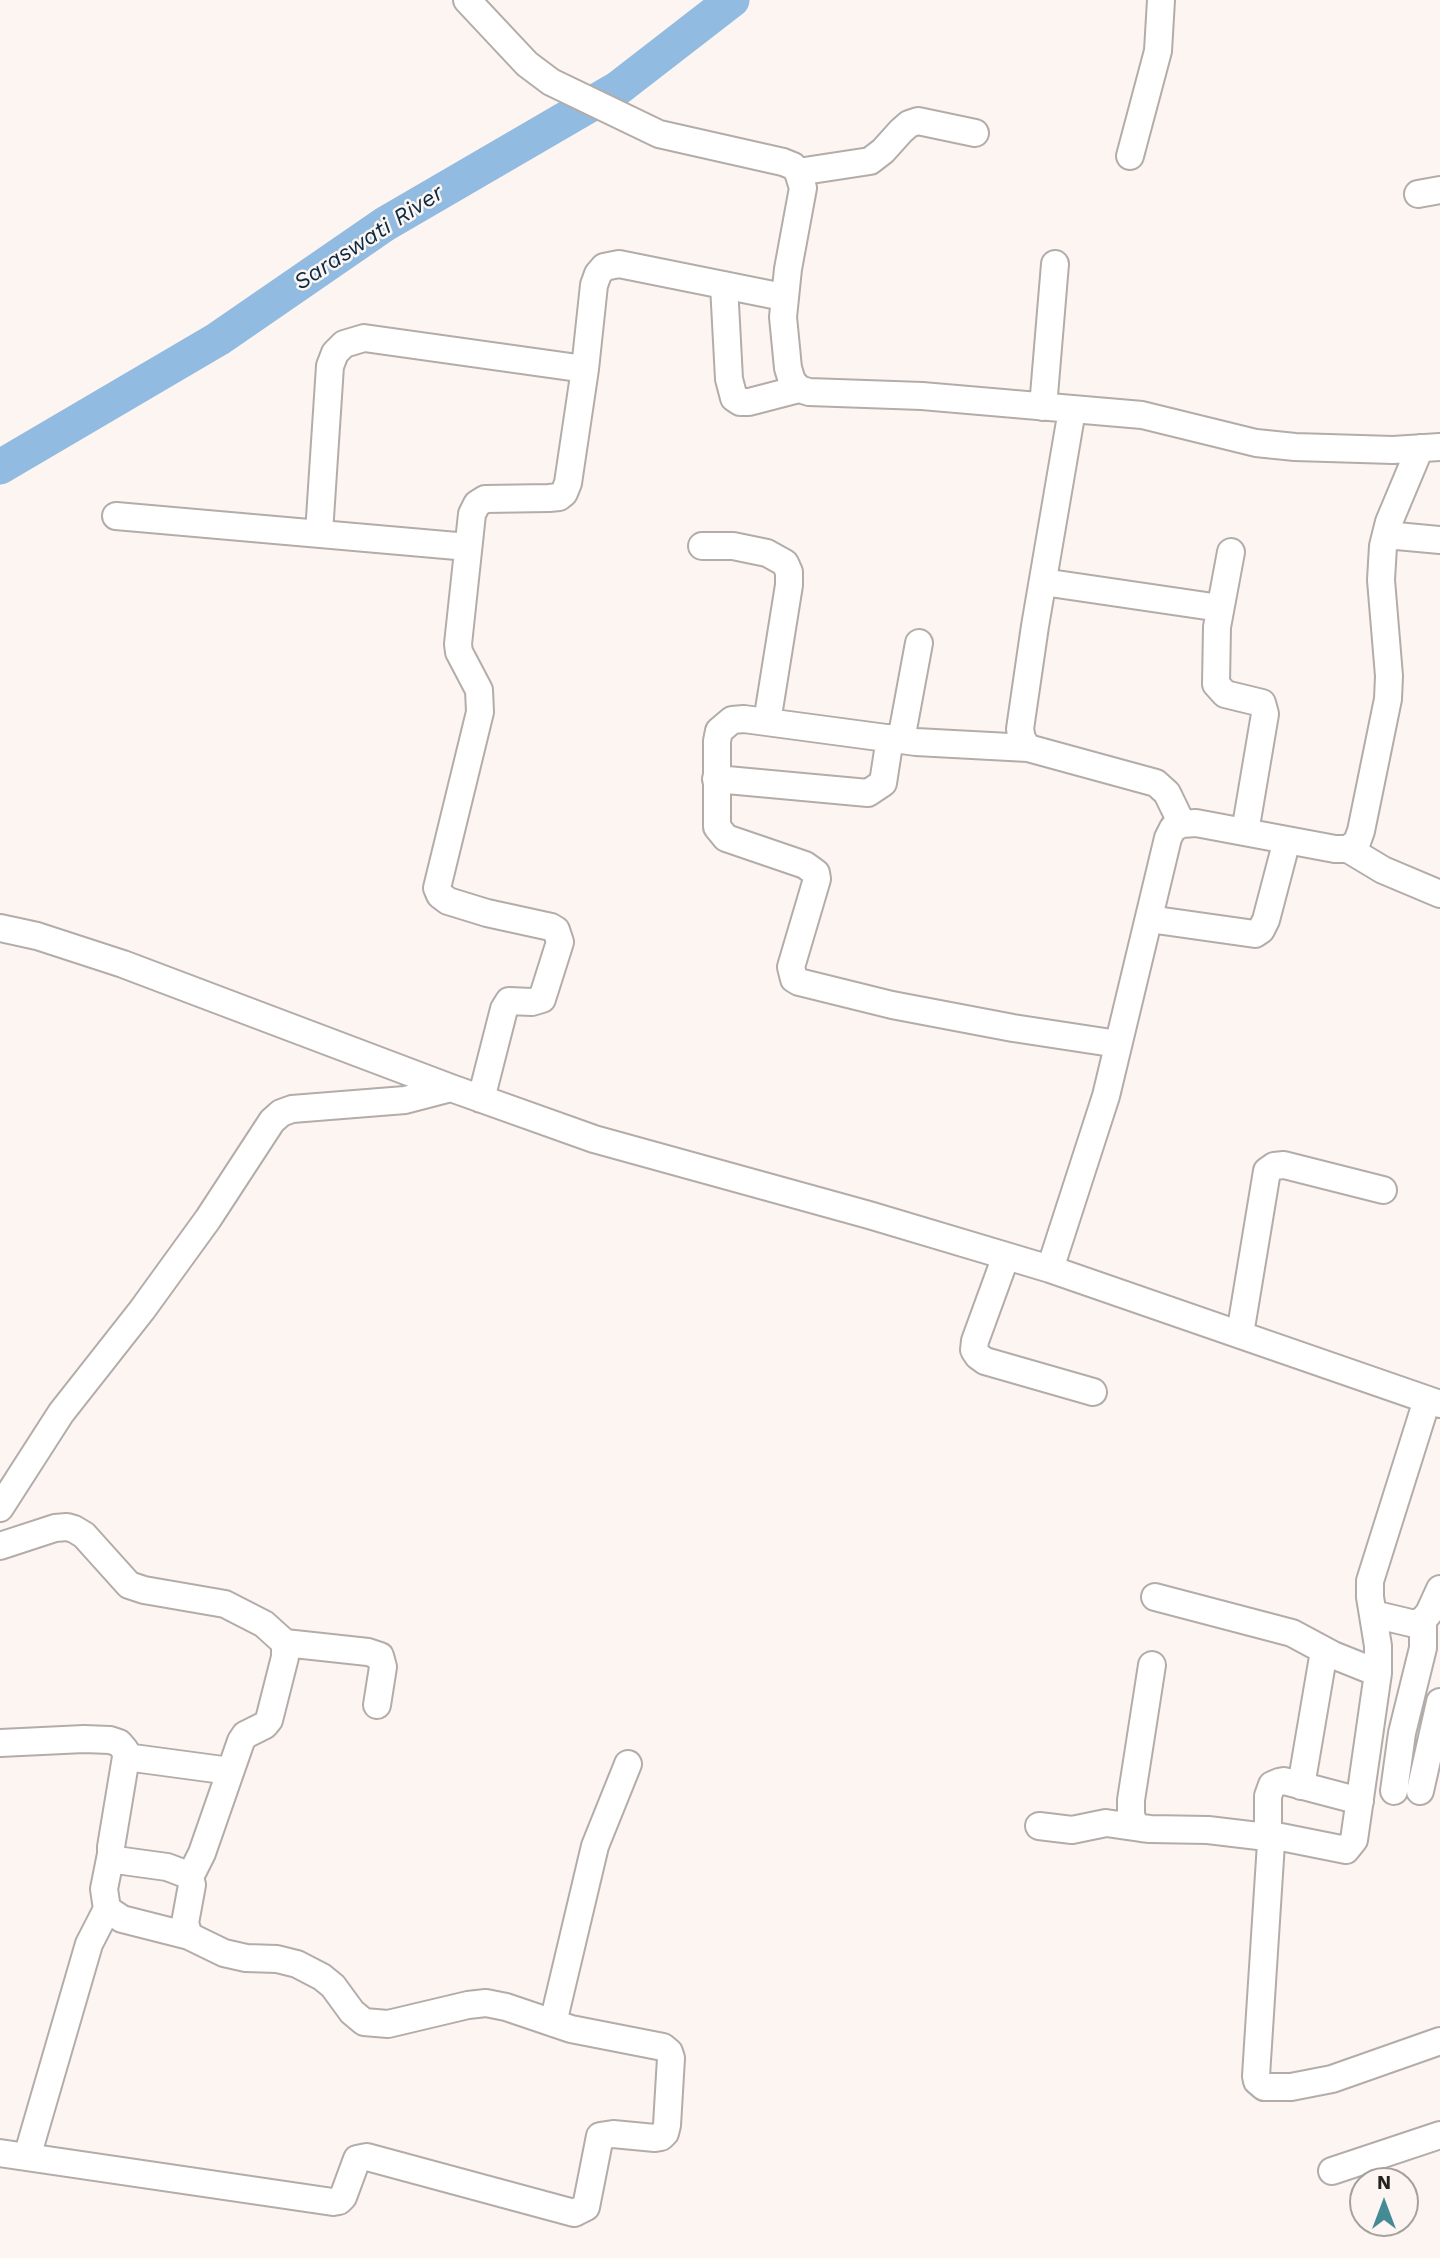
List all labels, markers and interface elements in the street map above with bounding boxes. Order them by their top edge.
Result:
water label: Saraswati River [289,179,449,297]
north arrow [1349,2167,1419,2237]
text: N [1377,2171,1391,2194]

